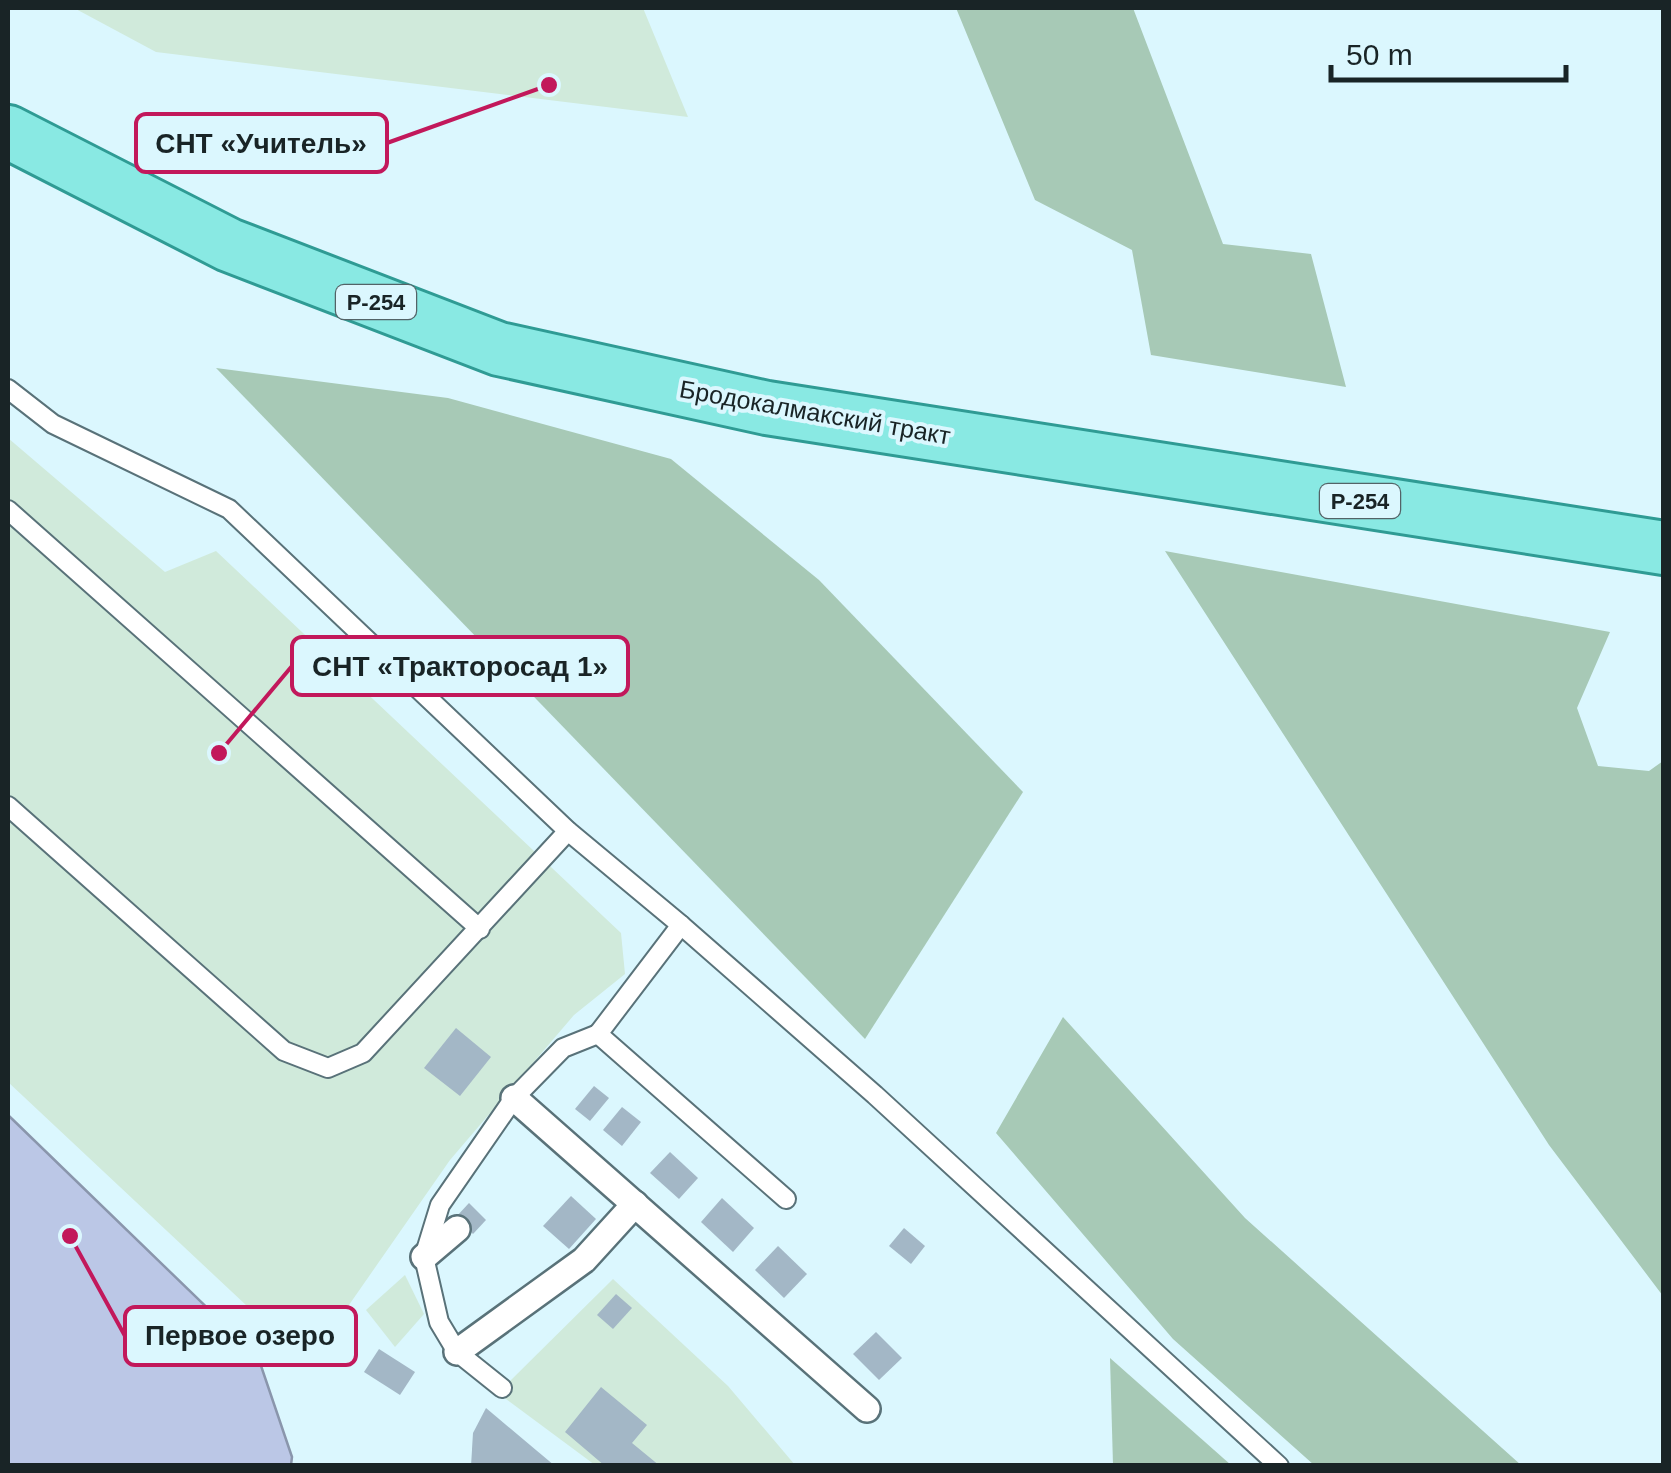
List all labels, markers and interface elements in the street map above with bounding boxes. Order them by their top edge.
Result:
scale bar [1331,20,1566,82]
text: 50 m [1346,38,1413,71]
callout: СНТ «Учитель» [136,114,387,172]
text: СНТ «Учитель» [155,128,367,159]
road number: Р-254 [336,285,416,319]
street label: Бродокалмакский тракт [677,374,953,450]
road number: Р-254 [1320,484,1400,518]
callout: СНТ «Тракторосад 1» [292,637,628,695]
text: СНТ «Тракторосад 1» [312,651,608,682]
callout: Первое озеро [125,1307,356,1365]
text: Первое озеро [145,1320,335,1351]

